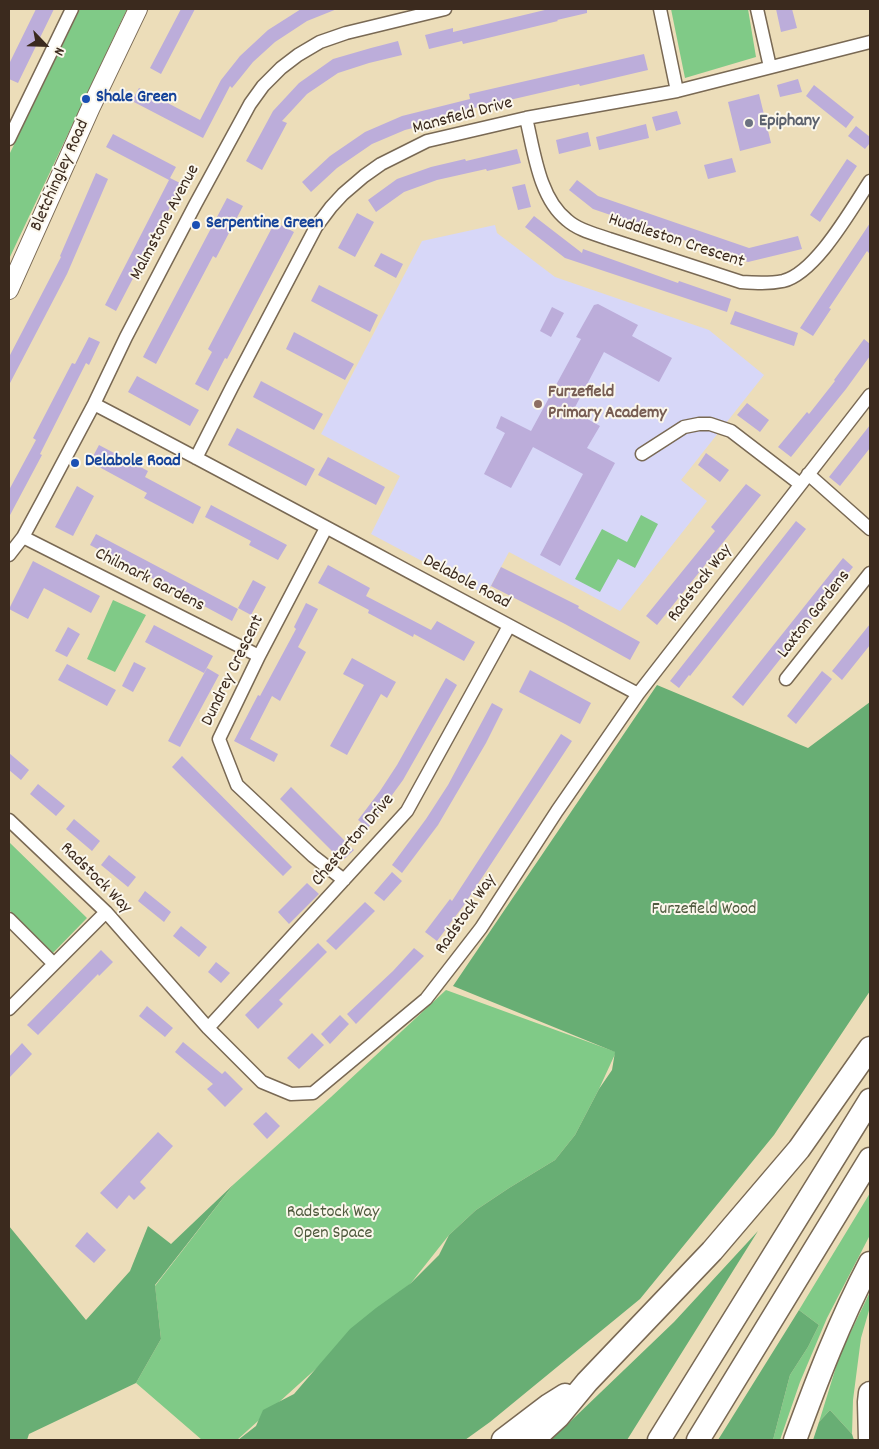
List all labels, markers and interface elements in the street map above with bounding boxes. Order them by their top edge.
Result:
north arrow [20,20,70,70]
text: N [48,44,69,58]
place label: Shale Green [96,88,177,110]
marker: Shale Green [80,93,92,105]
street label: Mansfield Drive [411,93,515,141]
place label: Epiphany [759,112,819,134]
street label: Bletchingley Road [27,117,95,235]
marker: Epiphany [743,117,755,129]
street label: Malmstone Avenue [127,162,205,284]
street label: Huddleston Crescent [605,210,747,274]
place label: Serpentine Green [206,214,323,236]
marker: Serpentine Green [190,219,202,231]
place label: Furzefield Primary Academy [548,383,667,426]
marker: Furzefield Primary Academy [532,398,544,410]
place label: Delabole Road [85,452,181,474]
marker: Delabole Road [69,457,81,469]
street label: Radstock Way [664,541,738,627]
street label: Chilmark Gardens [91,544,207,618]
street label: Delabole Road [419,551,513,615]
street label: Laxton Gardens [774,567,856,663]
street label: Dundrey Crescent [198,612,270,730]
street label: Chesterton Drive [308,790,400,892]
street label: Radstock Way [55,839,135,919]
street label: Radstock Way [432,871,502,959]
park label: Furzefield Wood [651,900,757,922]
park label: Radstock Way Open Space [287,1203,379,1246]

